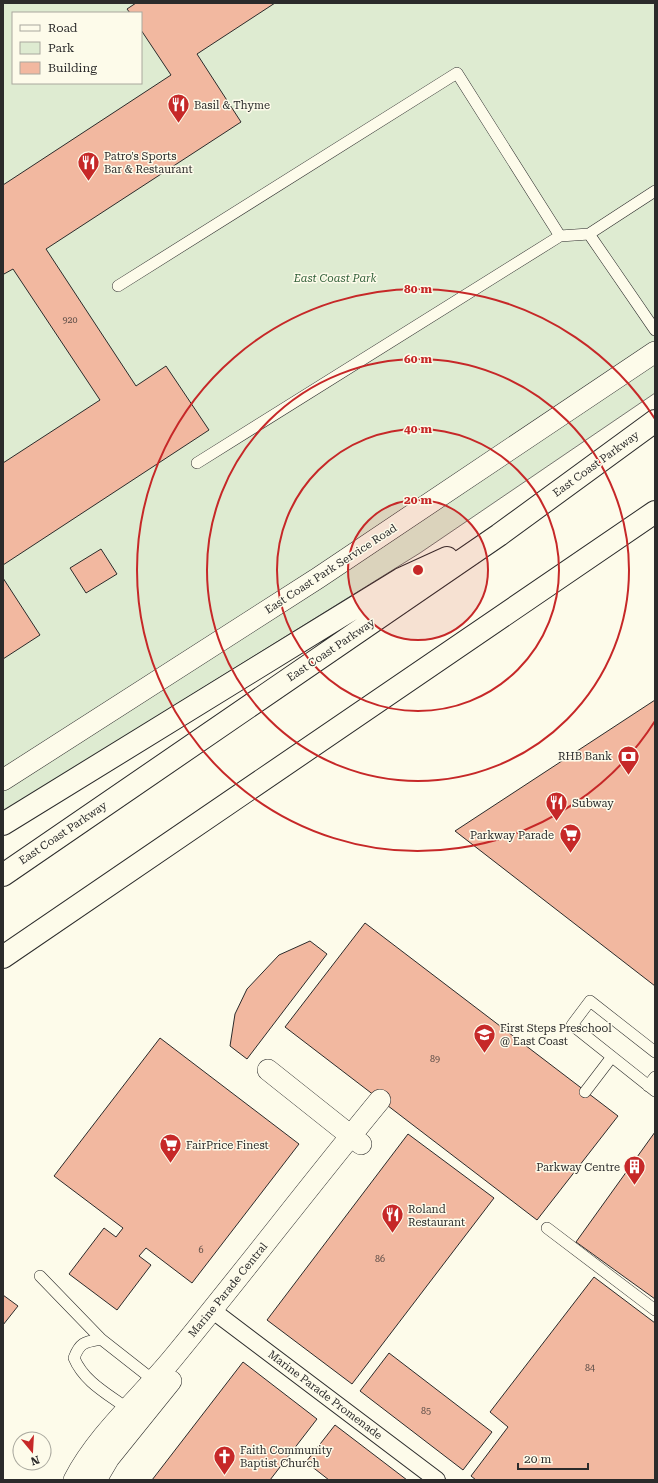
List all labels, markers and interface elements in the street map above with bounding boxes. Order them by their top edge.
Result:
legend [12,12,142,84]
text: Road [48,21,78,35]
text: Park [48,41,75,55]
text: Building [48,61,97,75]
restaurant icon: Basil & Thyme [166,92,192,125]
place label: Basil & Thyme [194,99,270,112]
restaurant icon: Patro's Sports Bar & Restaurant [76,149,102,182]
place label: Patro's Sports Bar & Restaurant [104,150,193,176]
park label: East Coast Park [293,272,376,285]
text: 80 m [404,282,432,296]
house number: 920 [62,315,78,325]
text: 60 m [404,352,432,366]
text: 40 m [404,422,432,436]
street label: East Coast Parkway [550,428,642,500]
text: 20 m [404,493,432,507]
street label: East Coast Park Service Road [263,521,399,617]
centre of rings [411,563,425,577]
street label: East Coast Parkway [285,616,378,684]
bank icon: RHB Bank [615,743,641,776]
place label: RHB Bank [558,750,612,763]
restaurant icon: Subway [543,790,569,823]
place label: Subway [572,797,614,810]
street label: East Coast Parkway [17,799,110,867]
supermarket icon: Parkway Parade [557,822,583,855]
place label: Parkway Parade [470,829,554,842]
school or university icon: First Steps Preschool @ East Coast [472,1021,498,1054]
place label: First Steps Preschool @ East Coast [500,1022,612,1048]
house number: 89 [430,1054,440,1064]
supermarket icon: FairPrice Finest [157,1132,183,1165]
place label: FairPrice Finest [186,1139,269,1152]
building icon: Parkway Centre [622,1154,648,1187]
place label: Parkway Centre [536,1161,620,1174]
restaurant icon: Roland Restaurant [379,1202,405,1235]
place label: Roland Restaurant [408,1203,465,1229]
street label: Marine Parade Central [186,1240,271,1340]
house number: 6 [198,1245,204,1255]
house number: 86 [375,1254,385,1264]
street label: Marine Parade Promenade [265,1348,385,1442]
house number: 84 [585,1363,595,1373]
house number: 85 [421,1406,431,1416]
north arrow [12,1431,52,1471]
church icon: Faith Community Baptist Church [212,1443,238,1476]
place label: Faith Community Baptist Church [240,1444,333,1470]
scale bar [518,1445,588,1471]
text: 20 m [524,1452,551,1466]
text: N [28,1453,41,1468]

